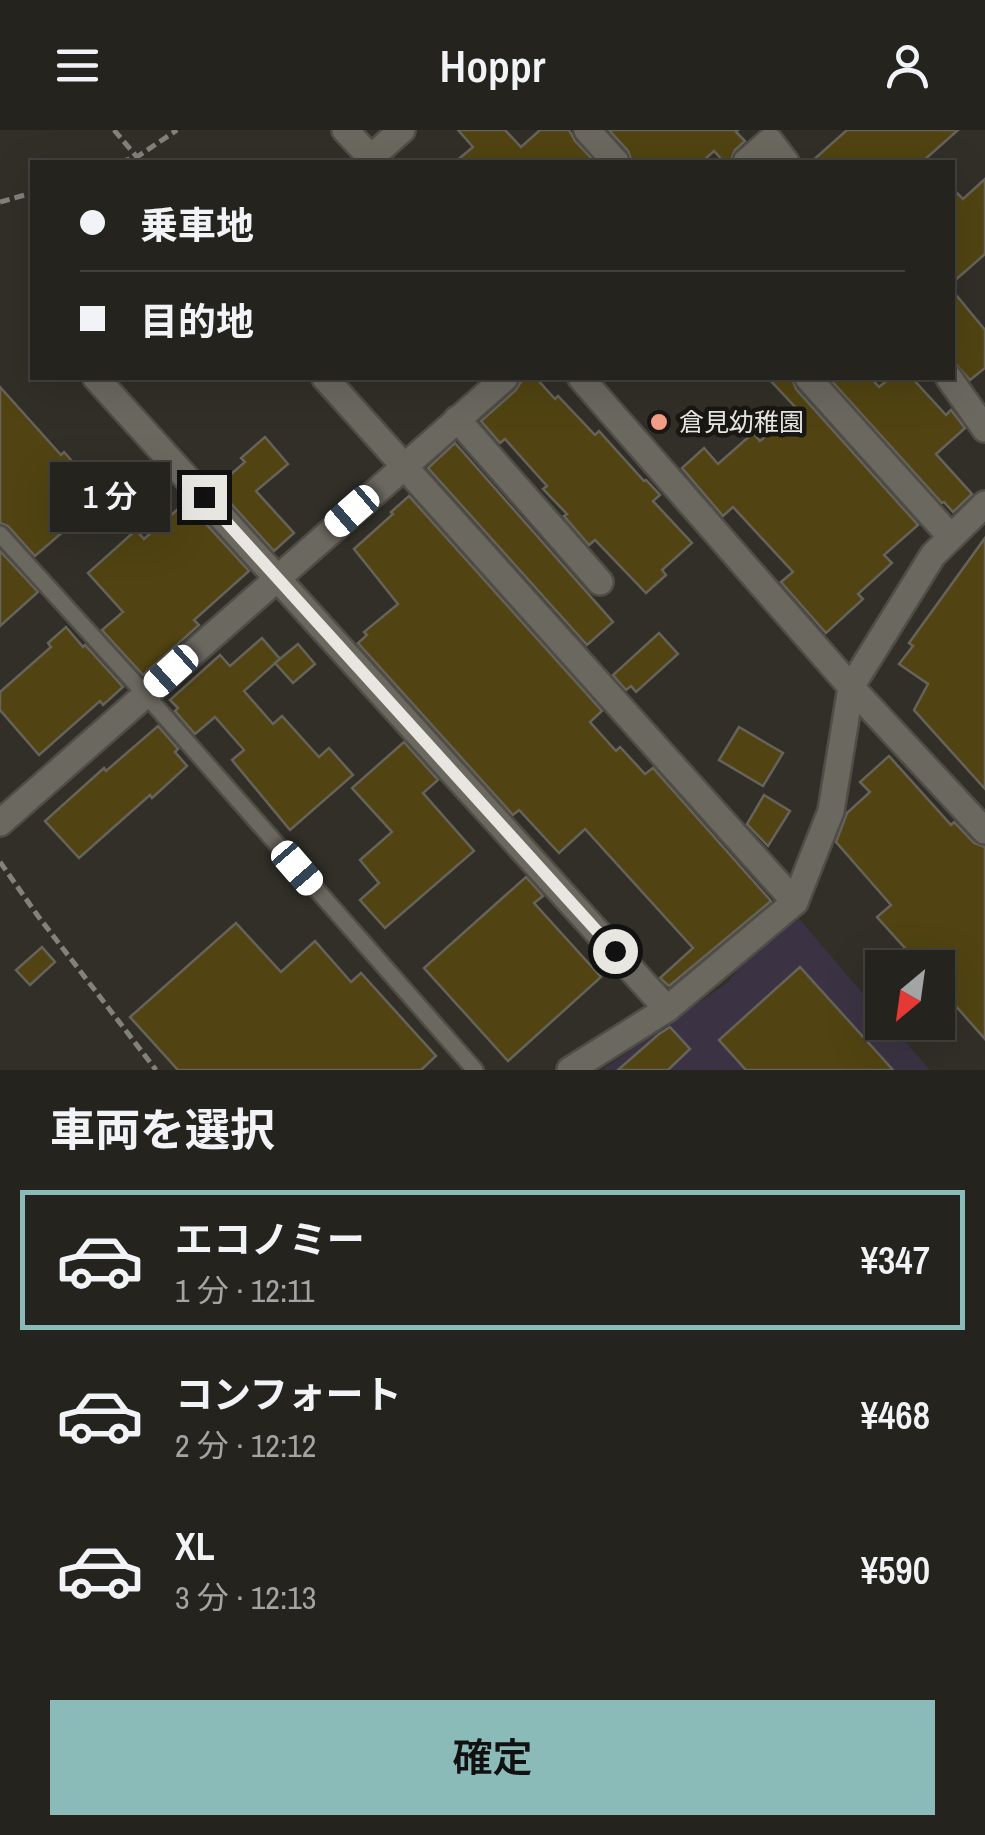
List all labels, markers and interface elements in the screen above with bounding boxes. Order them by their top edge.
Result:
text: Hoppr [440,35,545,96]
icon: menu [50,38,105,93]
icon: person [880,38,935,93]
text: 乗車地 [140,200,254,251]
text: 目的地 [140,296,254,347]
place label: 倉見幼稚園 [679,405,804,439]
marker: 倉見幼稚園 [648,411,670,433]
callout: 1 分 [49,462,169,532]
text: 1 分 [83,475,137,518]
route end [182,475,227,520]
car [320,480,384,542]
car [139,640,203,702]
car [266,836,328,900]
route start [593,929,638,974]
north arrow [865,950,955,1040]
map controls [865,950,955,1040]
text: 車両を選択 [50,1099,275,1160]
text: エコノミー [175,1214,365,1265]
icon: car [55,1215,145,1305]
text: ¥347 [861,1235,930,1286]
text: 1 分 · 12:11 [175,1269,315,1312]
text: コンフォート [175,1369,402,1420]
icon: car [55,1370,145,1460]
text: ¥468 [861,1390,930,1441]
text: 2 分 · 12:12 [175,1424,316,1467]
text: XL [175,1521,215,1572]
icon: car [55,1525,145,1615]
text: ¥590 [861,1545,930,1596]
text: 3 分 · 12:13 [175,1576,316,1619]
button: 確定 [50,1700,935,1815]

